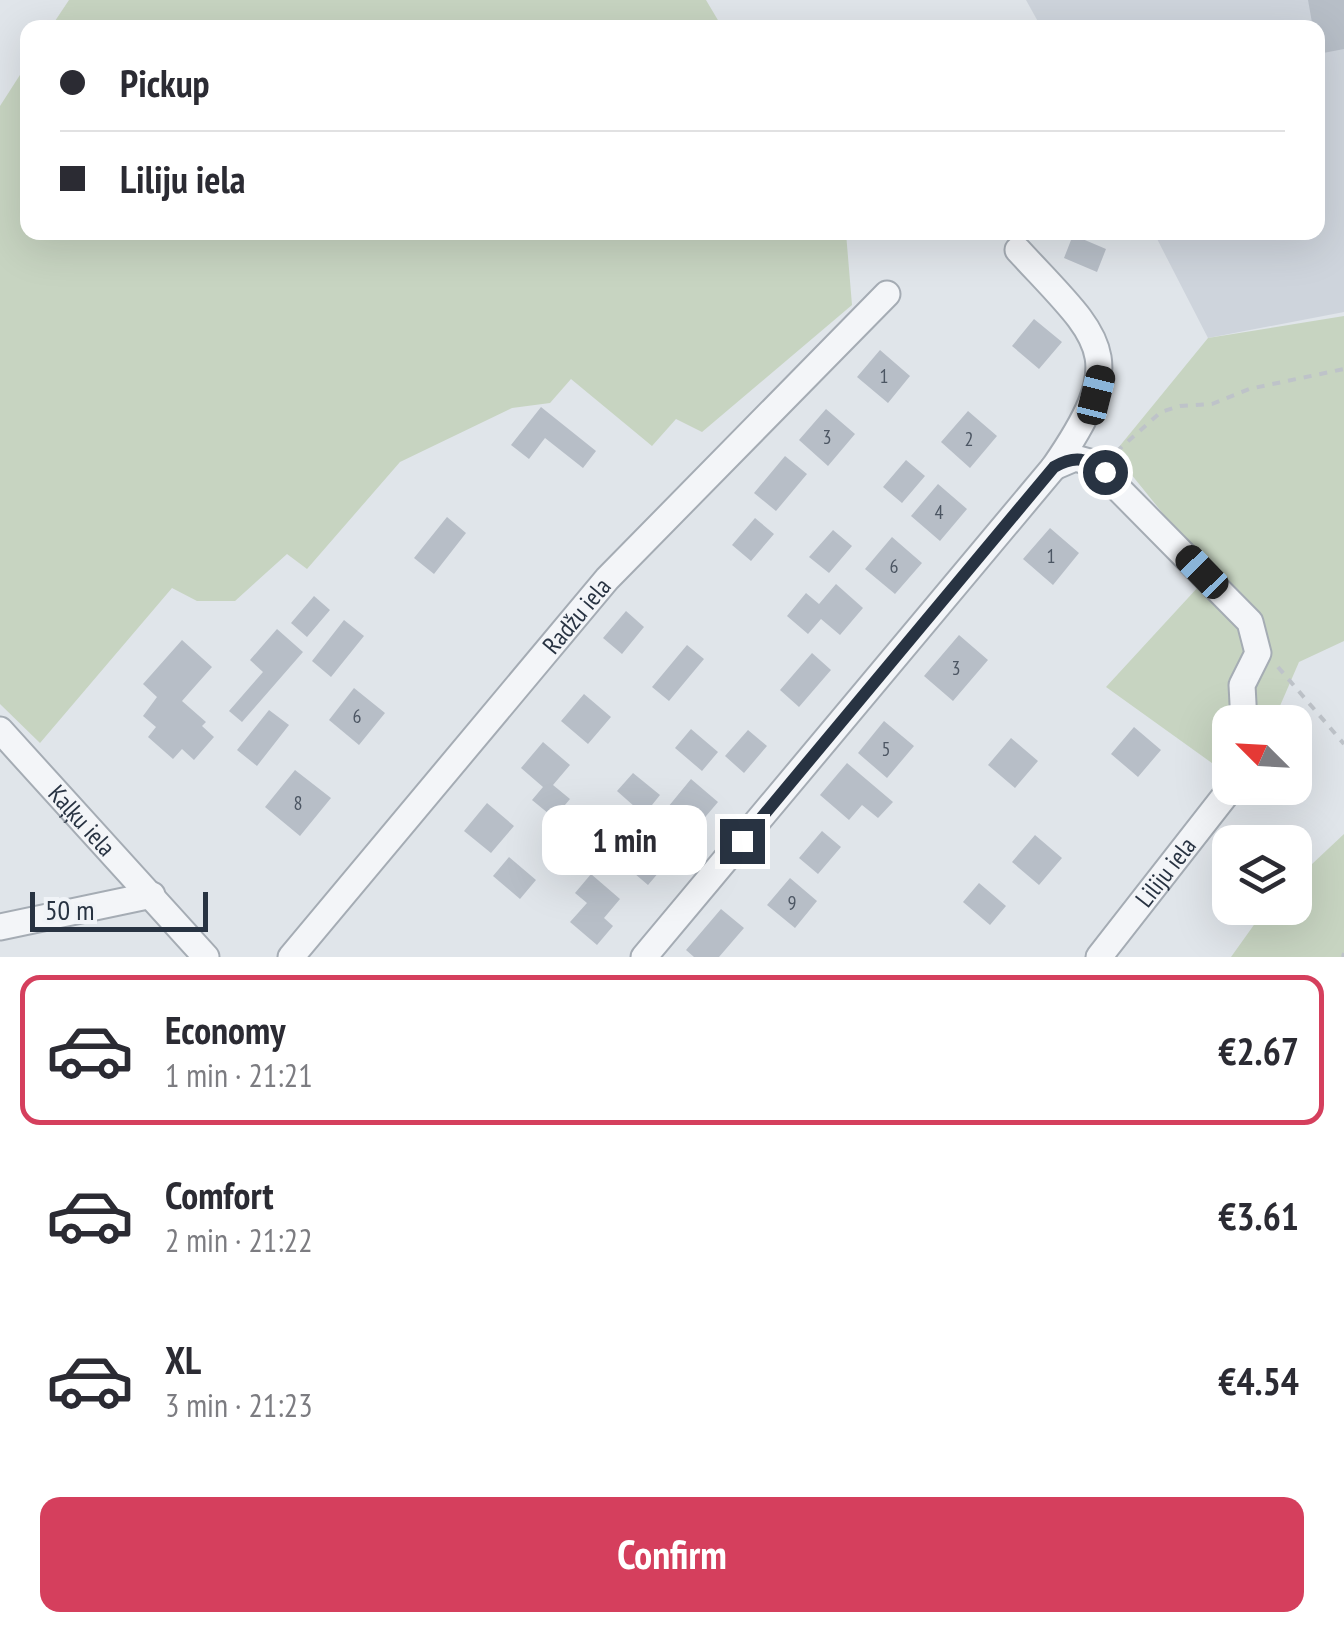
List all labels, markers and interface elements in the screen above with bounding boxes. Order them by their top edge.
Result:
text: Pickup [120,58,210,107]
text: Liliju iela [120,154,245,203]
car [1074,362,1118,428]
house number: 1 [880,363,889,389]
house number: 3 [823,424,832,450]
house number: 2 [965,426,974,452]
route start [1083,450,1128,495]
house number: 4 [935,499,944,525]
car [1170,540,1234,604]
house number: 1 [1047,543,1056,569]
house number: 6 [890,553,899,579]
street label: Radžu iela [535,571,617,660]
house number: 3 [952,655,961,681]
house number: 6 [353,703,362,729]
north arrow [1212,705,1312,805]
map controls [1212,705,1312,925]
house number: 5 [882,736,891,762]
street label: Kaļķu iela [42,778,122,863]
house number: 8 [294,790,303,816]
callout: 1 min [542,806,707,876]
text: 1 min [592,819,657,861]
route end [720,819,765,864]
button: layers [1212,825,1312,925]
street label: Liliju iela [1128,830,1203,913]
scale bar [30,887,208,931]
house number: 9 [788,890,797,916]
text: 50 m [45,891,94,928]
icon: car [45,1005,135,1095]
text: Economy [165,1005,285,1054]
text: €2.67 [1218,1026,1299,1075]
text: 1 min · 21:21 [165,1054,313,1096]
icon: car [45,1170,135,1260]
text: Comfort [165,1170,274,1219]
text: €3.61 [1218,1191,1299,1240]
text: 2 min · 21:22 [165,1219,313,1261]
icon: car [45,1335,135,1425]
text: XL [165,1335,201,1384]
text: €4.54 [1218,1356,1299,1405]
text: 3 min · 21:23 [165,1384,313,1426]
button: Confirm [40,1497,1304,1612]

